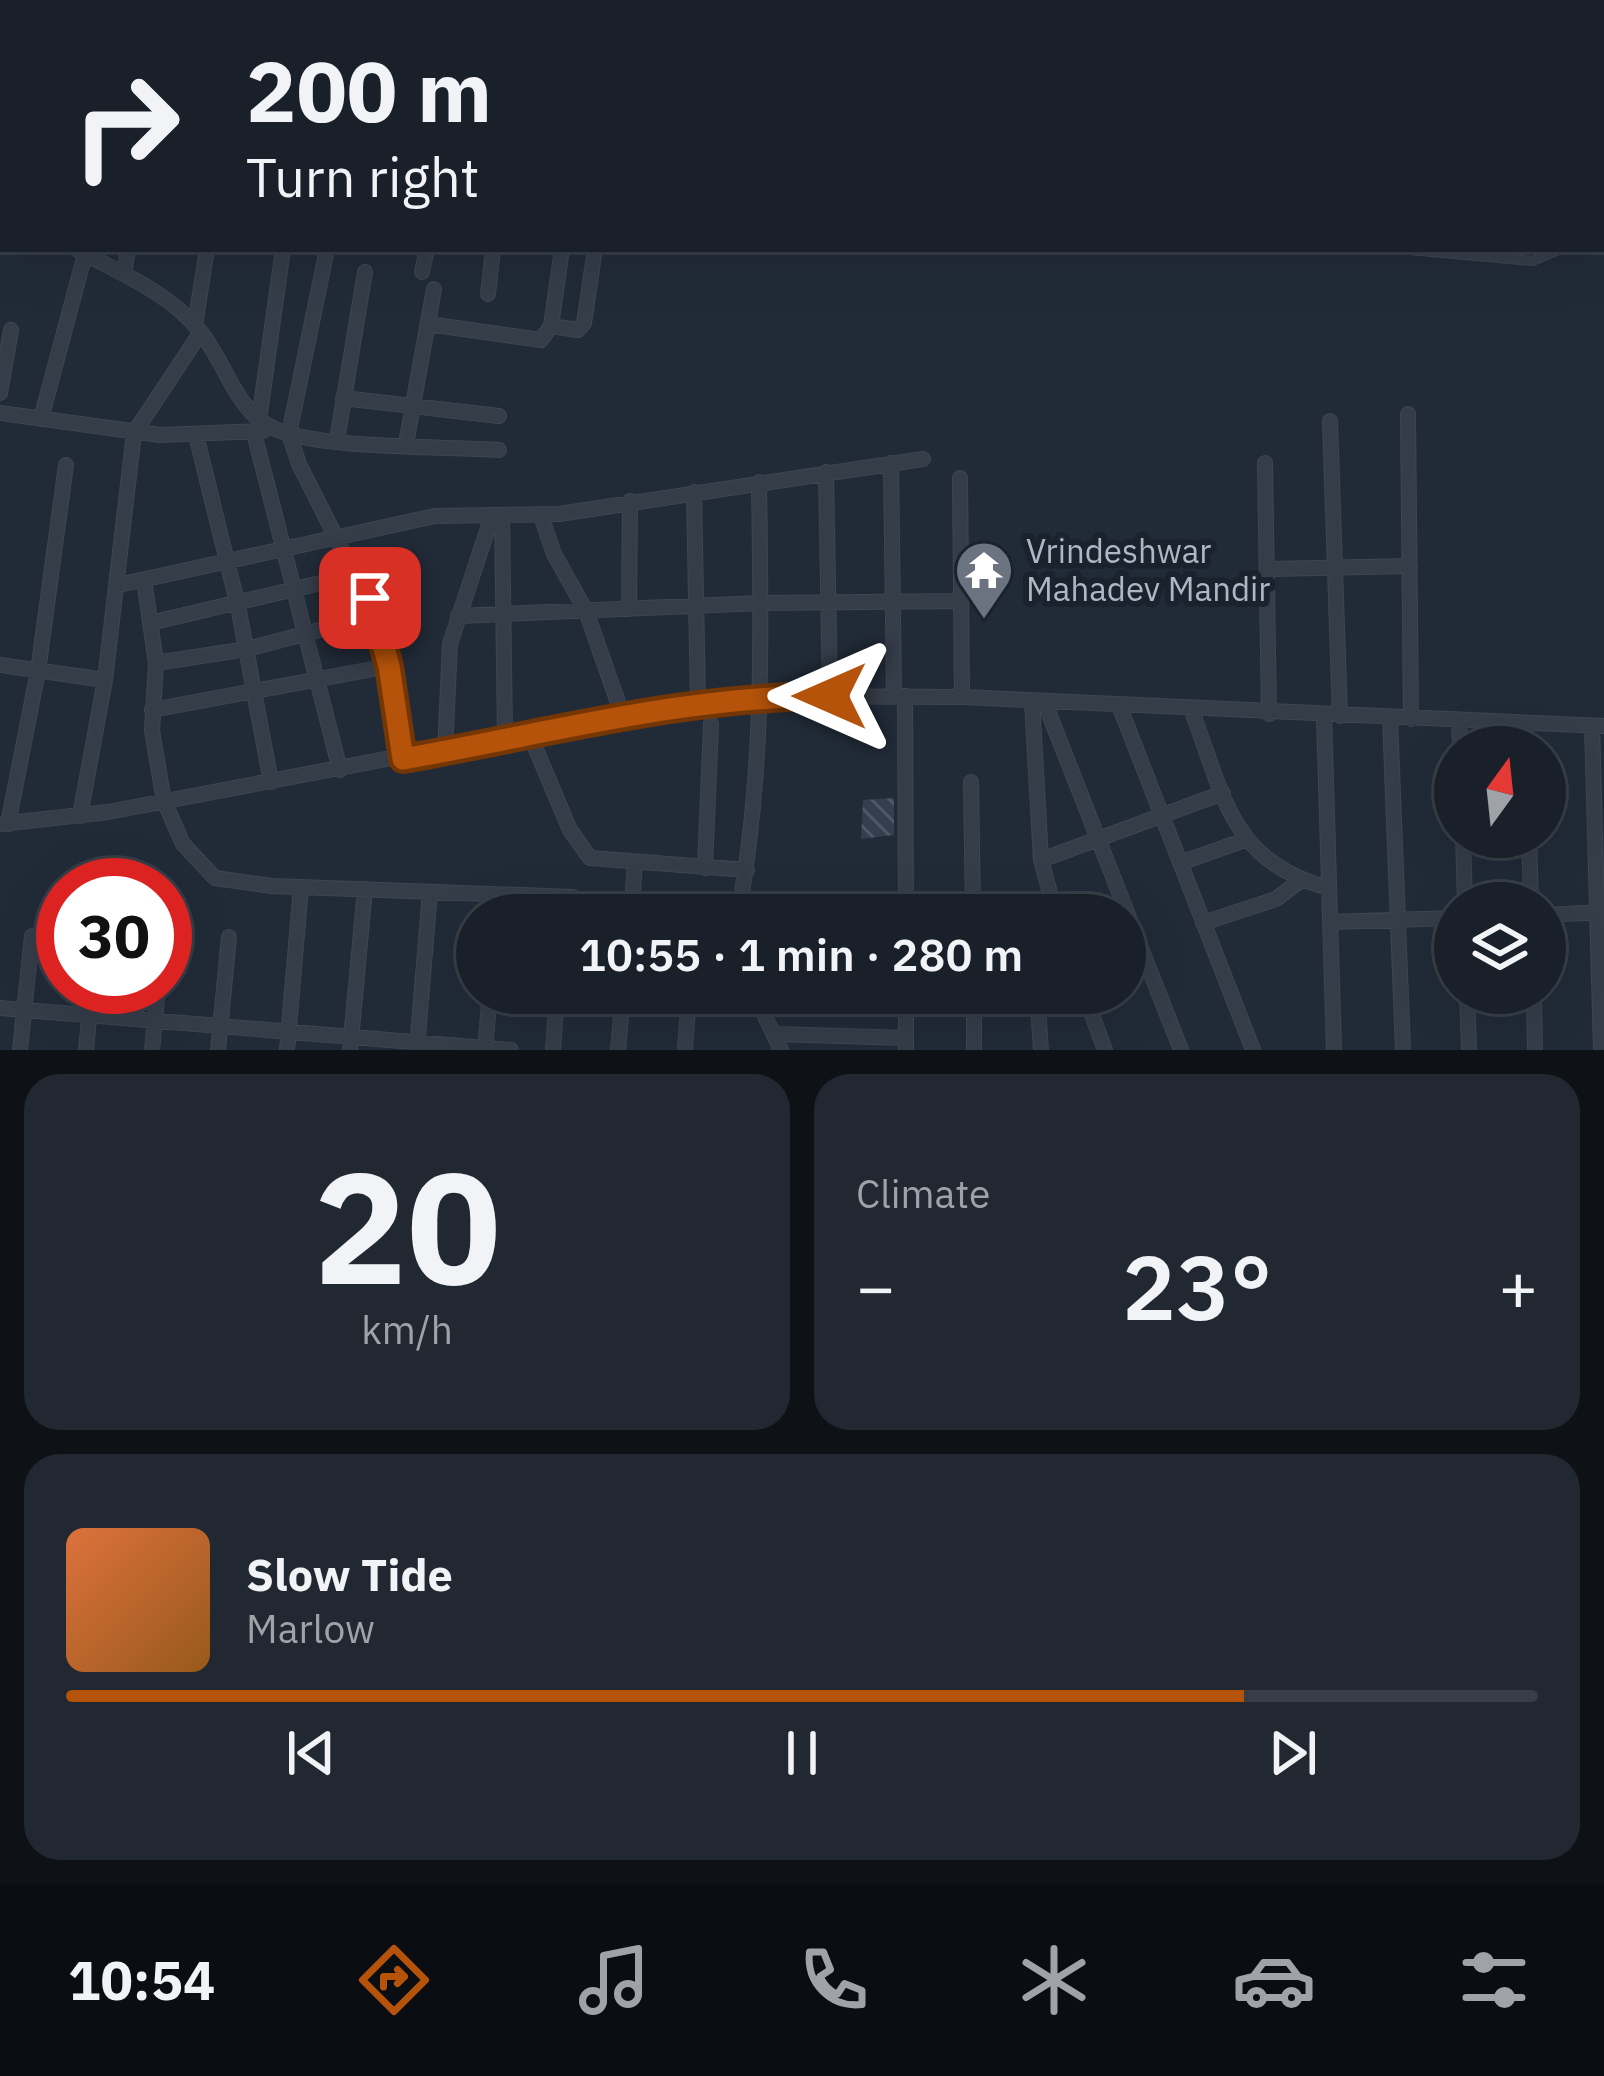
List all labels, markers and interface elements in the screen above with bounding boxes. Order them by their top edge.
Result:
text: 200 m [246,36,492,145]
icon: right [48,48,204,204]
text: Turn right [246,142,480,212]
place label: Vrindeshwar Mahadev Mandir [1026,529,1270,610]
temple icon: Vrindeshwar Mahadev Mandir [953,539,1015,621]
pin [319,547,421,649]
icon: arrive [337,565,403,631]
position arrow [767,633,893,759]
north arrow [1434,726,1566,858]
map controls [1434,726,1566,1014]
speed limit sign: 30 [36,858,192,1014]
button: layers [1434,882,1566,1014]
text: 10:55 · 1 min · 280 m [579,925,1023,983]
text: 20 [313,1124,501,1327]
text: Climate [856,1168,990,1219]
text: 23° [1122,1228,1272,1345]
text: − [856,1243,896,1329]
text: + [1498,1243,1538,1329]
text: km/h [361,1304,453,1355]
text: Slow Tide [246,1545,453,1603]
text: Marlow [246,1603,375,1654]
icon: previous [278,1720,344,1786]
icon: pause [769,1720,835,1786]
icon: next [1260,1720,1326,1786]
icon: directions [352,1938,436,2022]
icon: music [572,1938,656,2022]
icon: phone [792,1938,876,2022]
icon: climate [1012,1938,1096,2022]
icon: car [1232,1938,1316,2022]
icon: filters [1452,1938,1536,2022]
text: 10:54 [68,1945,215,2015]

